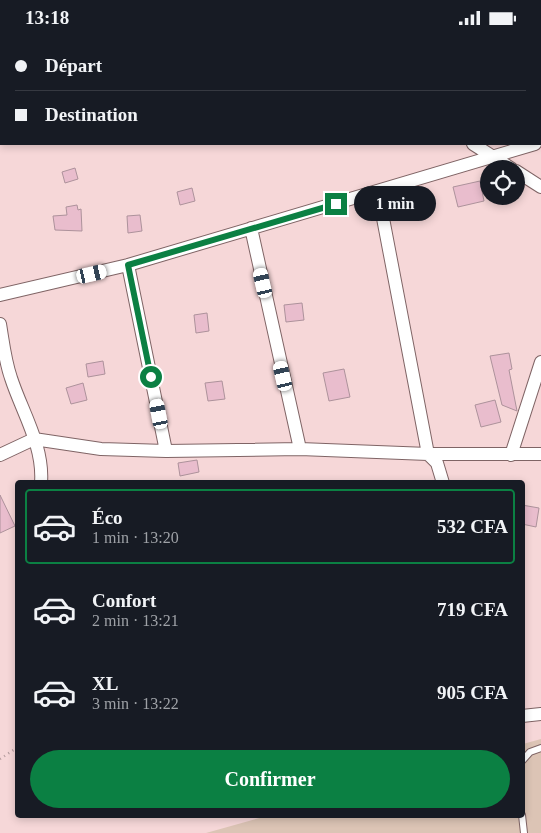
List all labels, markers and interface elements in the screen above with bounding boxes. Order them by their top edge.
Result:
text: 13:18 [25,7,69,28]
text: Départ [45,55,102,76]
text: Destination [45,104,138,125]
map controls [480,160,525,205]
button: locate [480,160,525,205]
callout: 1 min [354,187,436,221]
route end [325,193,347,215]
text: 1 min [376,195,414,212]
car [75,263,108,285]
car [252,267,273,299]
car [272,360,293,392]
route start [140,366,162,388]
car [148,398,169,430]
icon: car [32,504,77,549]
text: Éco [92,507,123,528]
text: 532 CFA [437,516,508,537]
text: 1 min · 13:20 [92,529,179,546]
icon: car [32,587,77,632]
text: Confort [92,590,156,611]
text: 719 CFA [437,599,508,620]
text: 2 min · 13:21 [92,612,179,629]
icon: car [32,670,77,715]
text: XL [92,673,118,694]
text: 905 CFA [437,682,508,703]
text: 3 min · 13:22 [92,695,179,712]
button: Confirmer [30,750,510,808]

